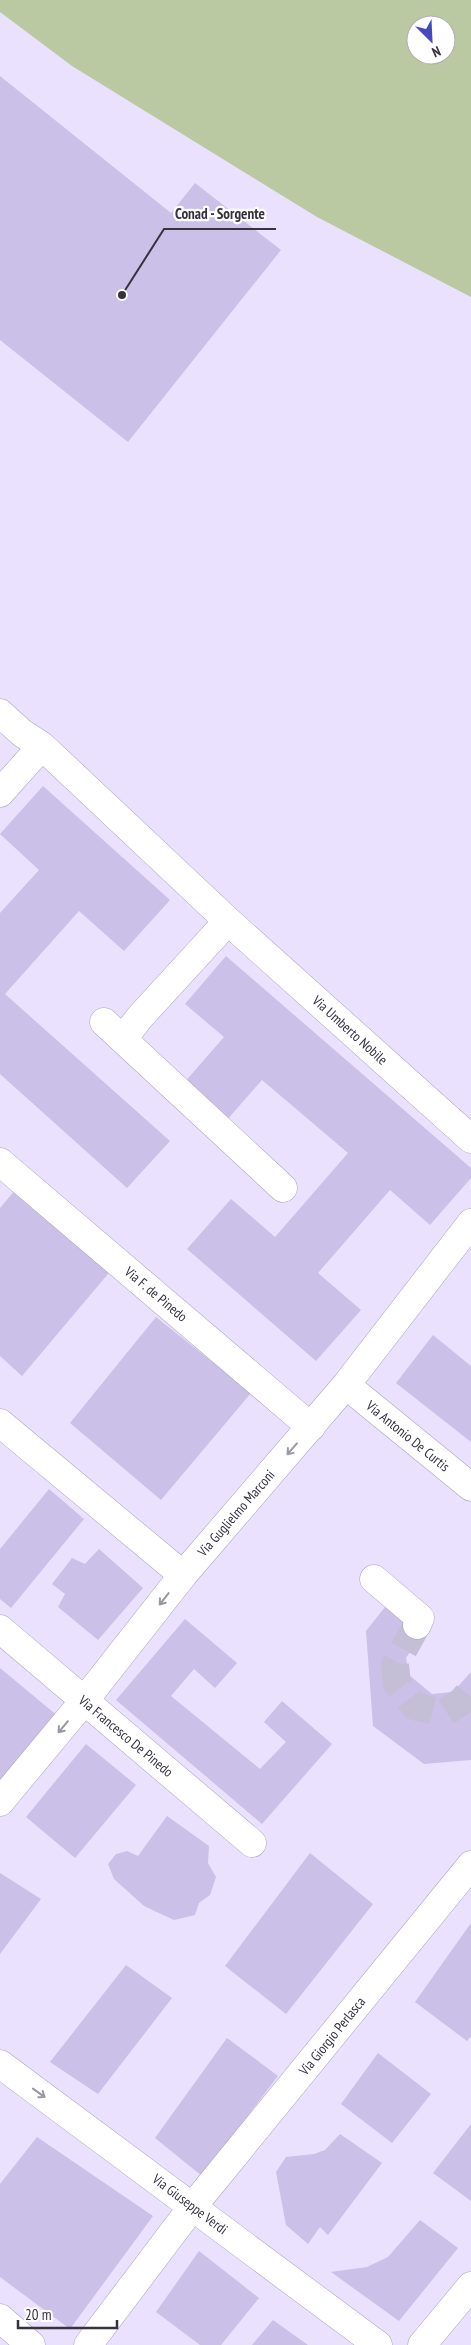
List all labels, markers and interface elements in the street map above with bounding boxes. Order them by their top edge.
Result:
north arrow [406,15,456,65]
text: N [429,42,443,62]
callout: Conad - Sorgente [164,199,276,229]
text: Conad - Sorgente [175,204,265,223]
street label: Via Umberto Nobile [308,991,391,1069]
street label: Via F. de Pinedo [120,1262,191,1326]
street label: Via Antonio De Curtis [362,1396,454,1475]
one-way arrow [286,1442,298,1455]
street label: Via Guglielmo Marconi [193,1466,279,1561]
one-way arrow [158,1592,169,1605]
street label: Via Francesco De Pinedo [74,1691,177,1781]
one-way arrow [57,1720,69,1733]
street label: Via Giorgio Perlasca [294,1993,369,2080]
one-way arrow [32,2088,46,2098]
street label: Via Giuseppe Verdi [148,2169,231,2238]
scale bar [18,2298,116,2330]
text: 20 m [25,2305,51,2324]

